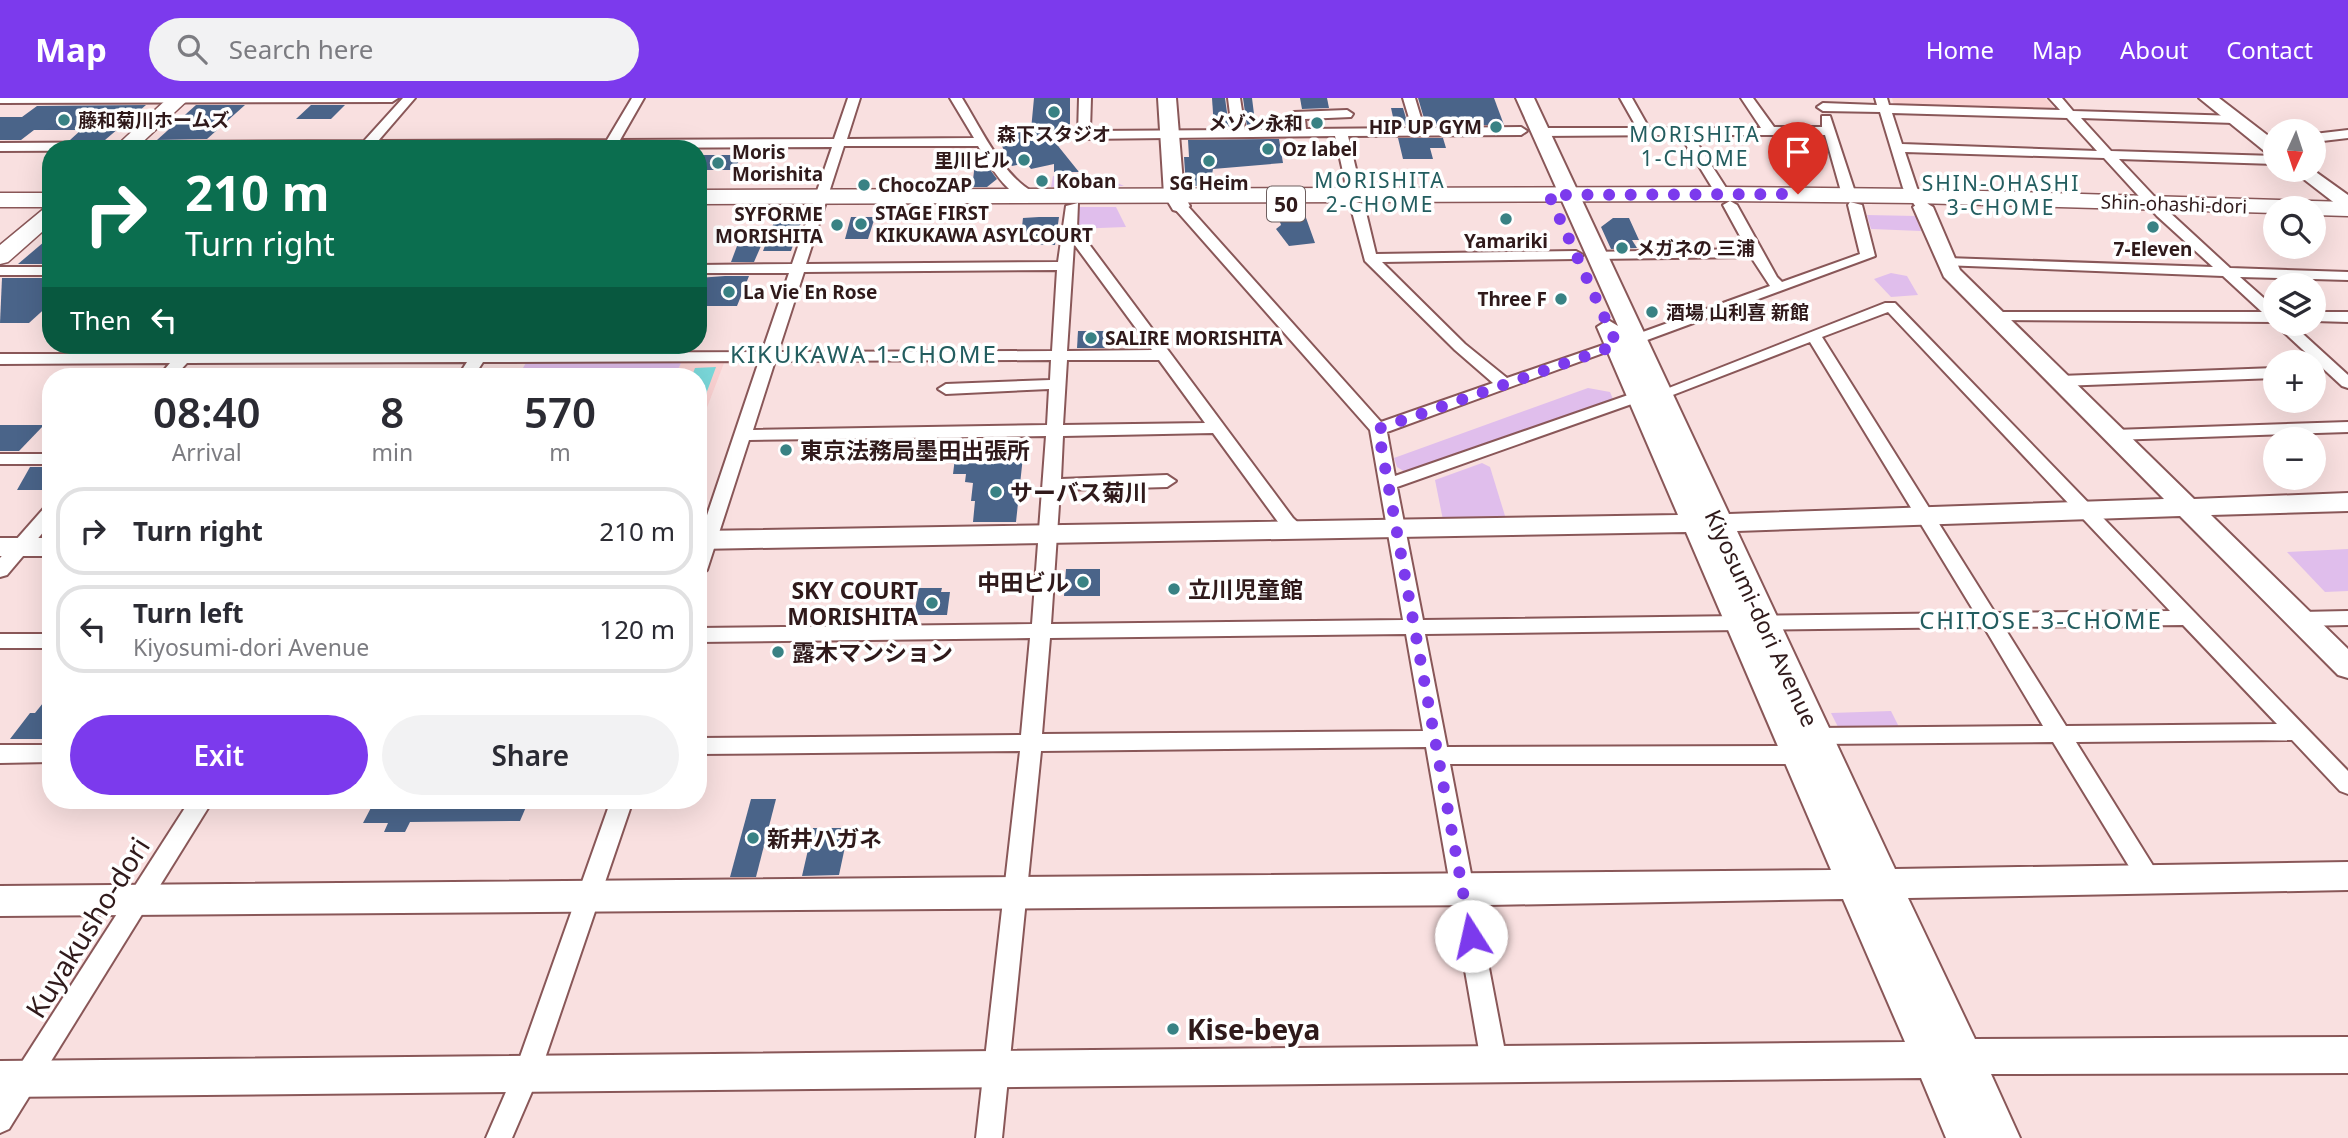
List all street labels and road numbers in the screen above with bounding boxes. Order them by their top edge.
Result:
road number: 50 [1267,186,1305,222]
street label: Shin-ohashi-dori [2100,188,2248,220]
street label: Kiyosumi-dori Avenue [1698,504,1826,732]
street label: Kuyakusho-dori [16,829,158,1025]

